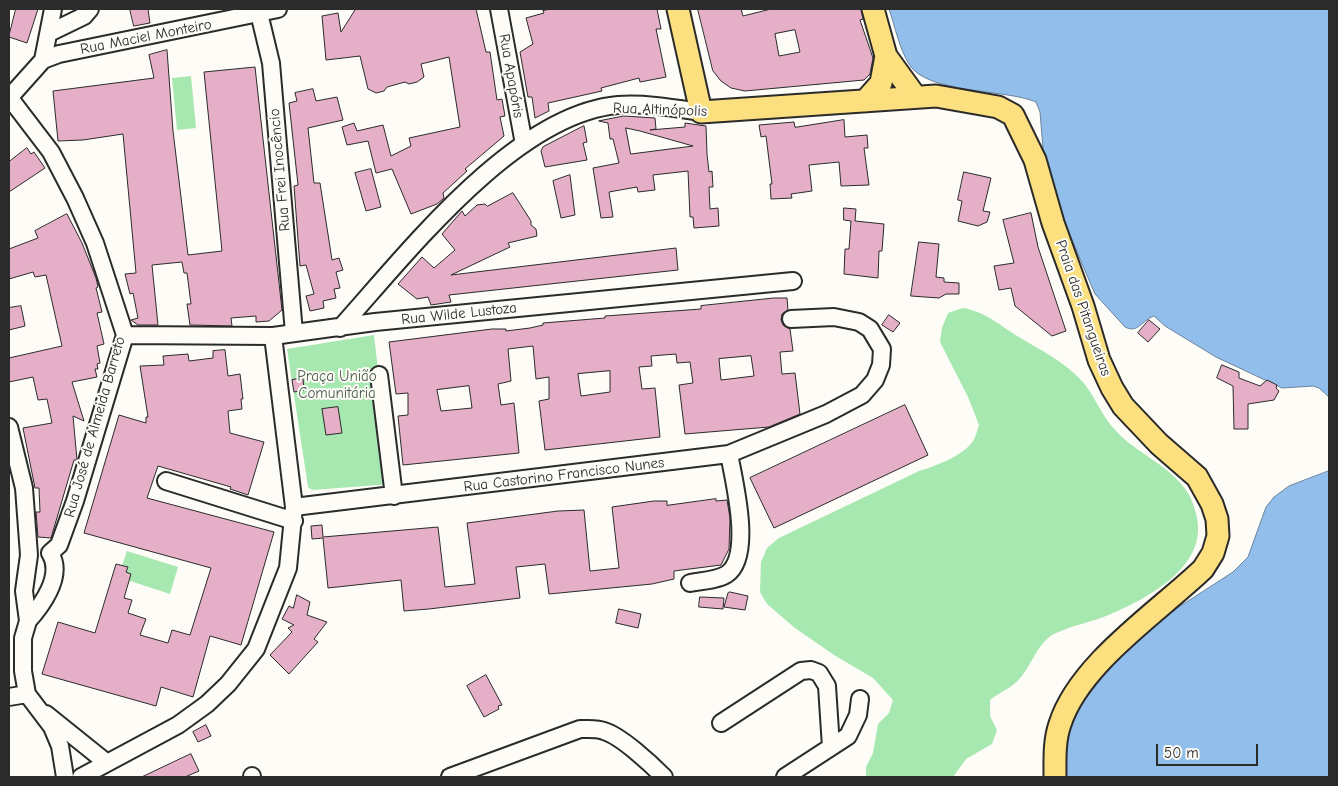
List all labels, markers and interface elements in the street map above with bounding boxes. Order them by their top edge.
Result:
street label: Rua Maciel Monteiro [79,15,213,59]
street label: Rua Apapóris [495,32,527,120]
street label: Rua Altinópolis [613,99,707,121]
street label: Rua Frei Inocêncio [266,108,294,232]
street label: Praia das Pitangueiras [1051,238,1115,378]
street label: Rua Wilde Lustoza [400,299,518,329]
street label: Rua José de Almeida Barreto [61,335,129,519]
park label: Praça União Comunitária [297,368,377,403]
street label: Rua Castorino Francisco Nunes [463,454,665,496]
scale bar [1158,734,1260,766]
text: 50 m [1164,744,1199,762]

